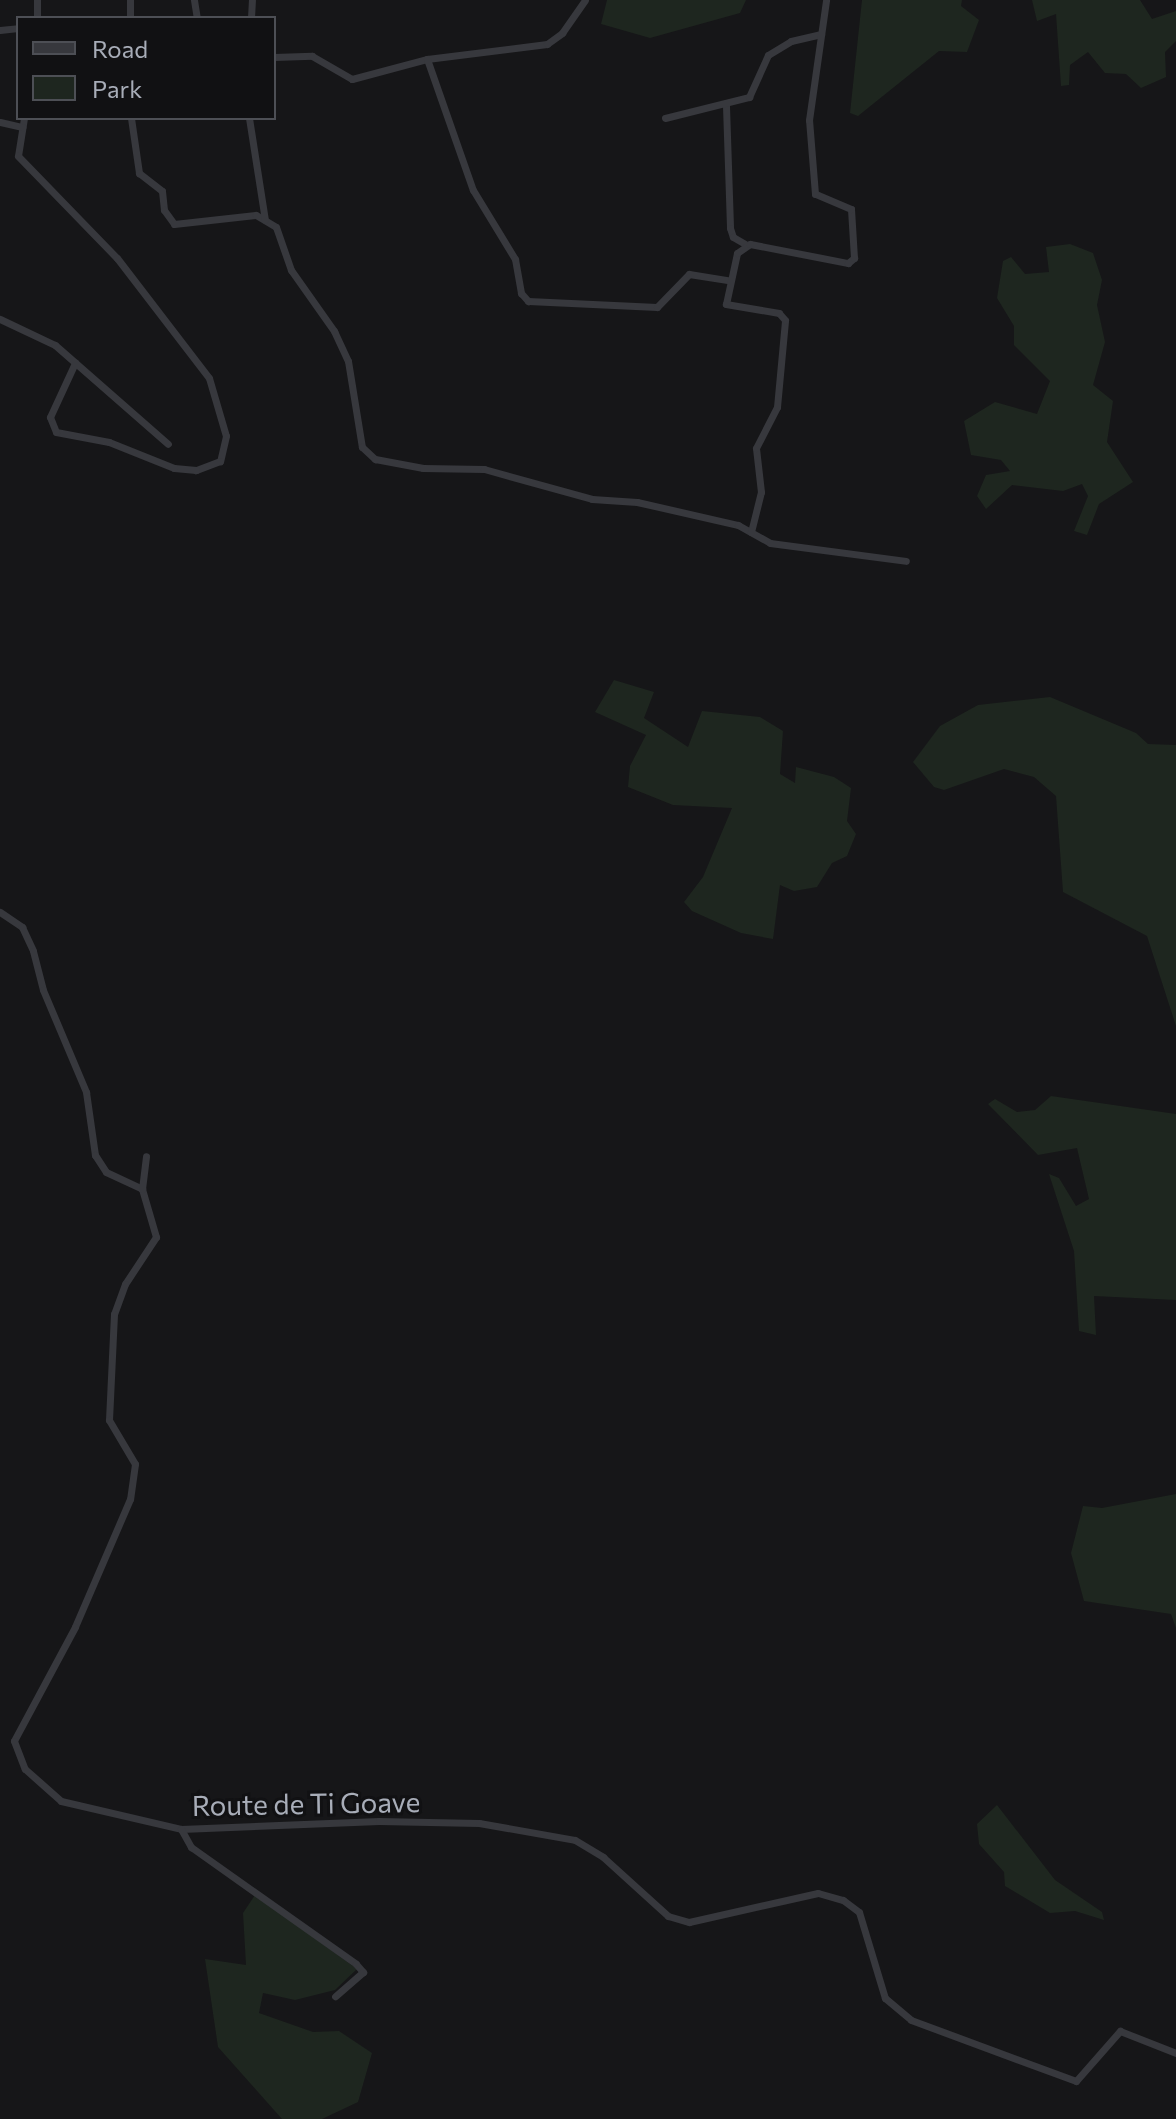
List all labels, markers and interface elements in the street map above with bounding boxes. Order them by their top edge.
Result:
legend [16,16,276,120]
text: Road [92,34,148,63]
text: Park [92,74,142,103]
street label: Route de Ti Goave [191,1784,421,1822]

